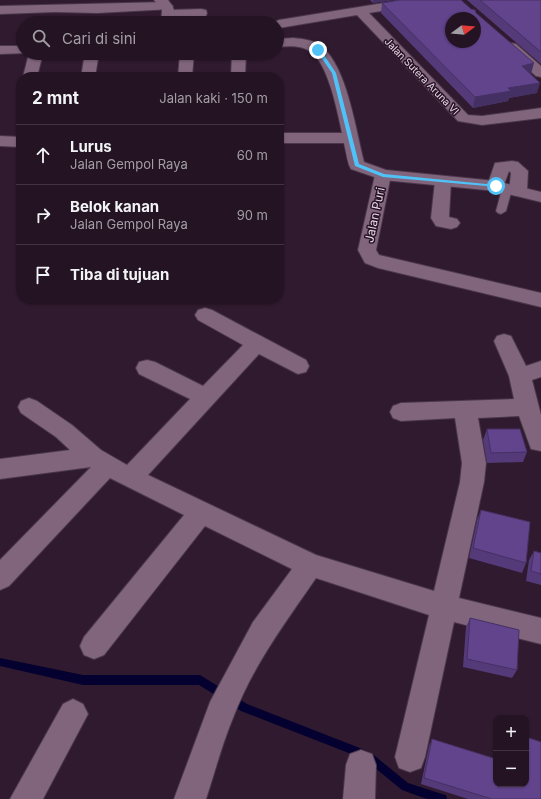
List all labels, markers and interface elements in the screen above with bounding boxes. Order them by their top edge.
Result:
north arrow [445,12,481,48]
search box [16,16,284,60]
icon: search [30,27,52,49]
text: Cari di sini [62,29,136,48]
street label: Jalan Sutera Aruna VI [382,35,462,117]
route end [309,41,327,59]
text: 2 mnt [32,88,79,108]
text: Jalan kaki · 150 m [159,90,268,106]
text: Lurus [70,137,112,156]
icon: ahead [32,144,54,166]
text: 60 m [237,147,268,163]
text: Jalan Gempol Raya [70,156,188,172]
route start [487,177,505,195]
street label: Jalan Puri [361,186,388,244]
text: Belok kanan [70,197,159,216]
icon: right [32,204,54,226]
text: 90 m [237,207,268,223]
text: Jalan Gempol Raya [70,216,188,232]
icon: arrive [32,264,54,286]
text: Tiba di tujuan [70,265,169,284]
map controls [493,715,529,787]
button: + [493,715,529,751]
button: − [493,751,529,787]

